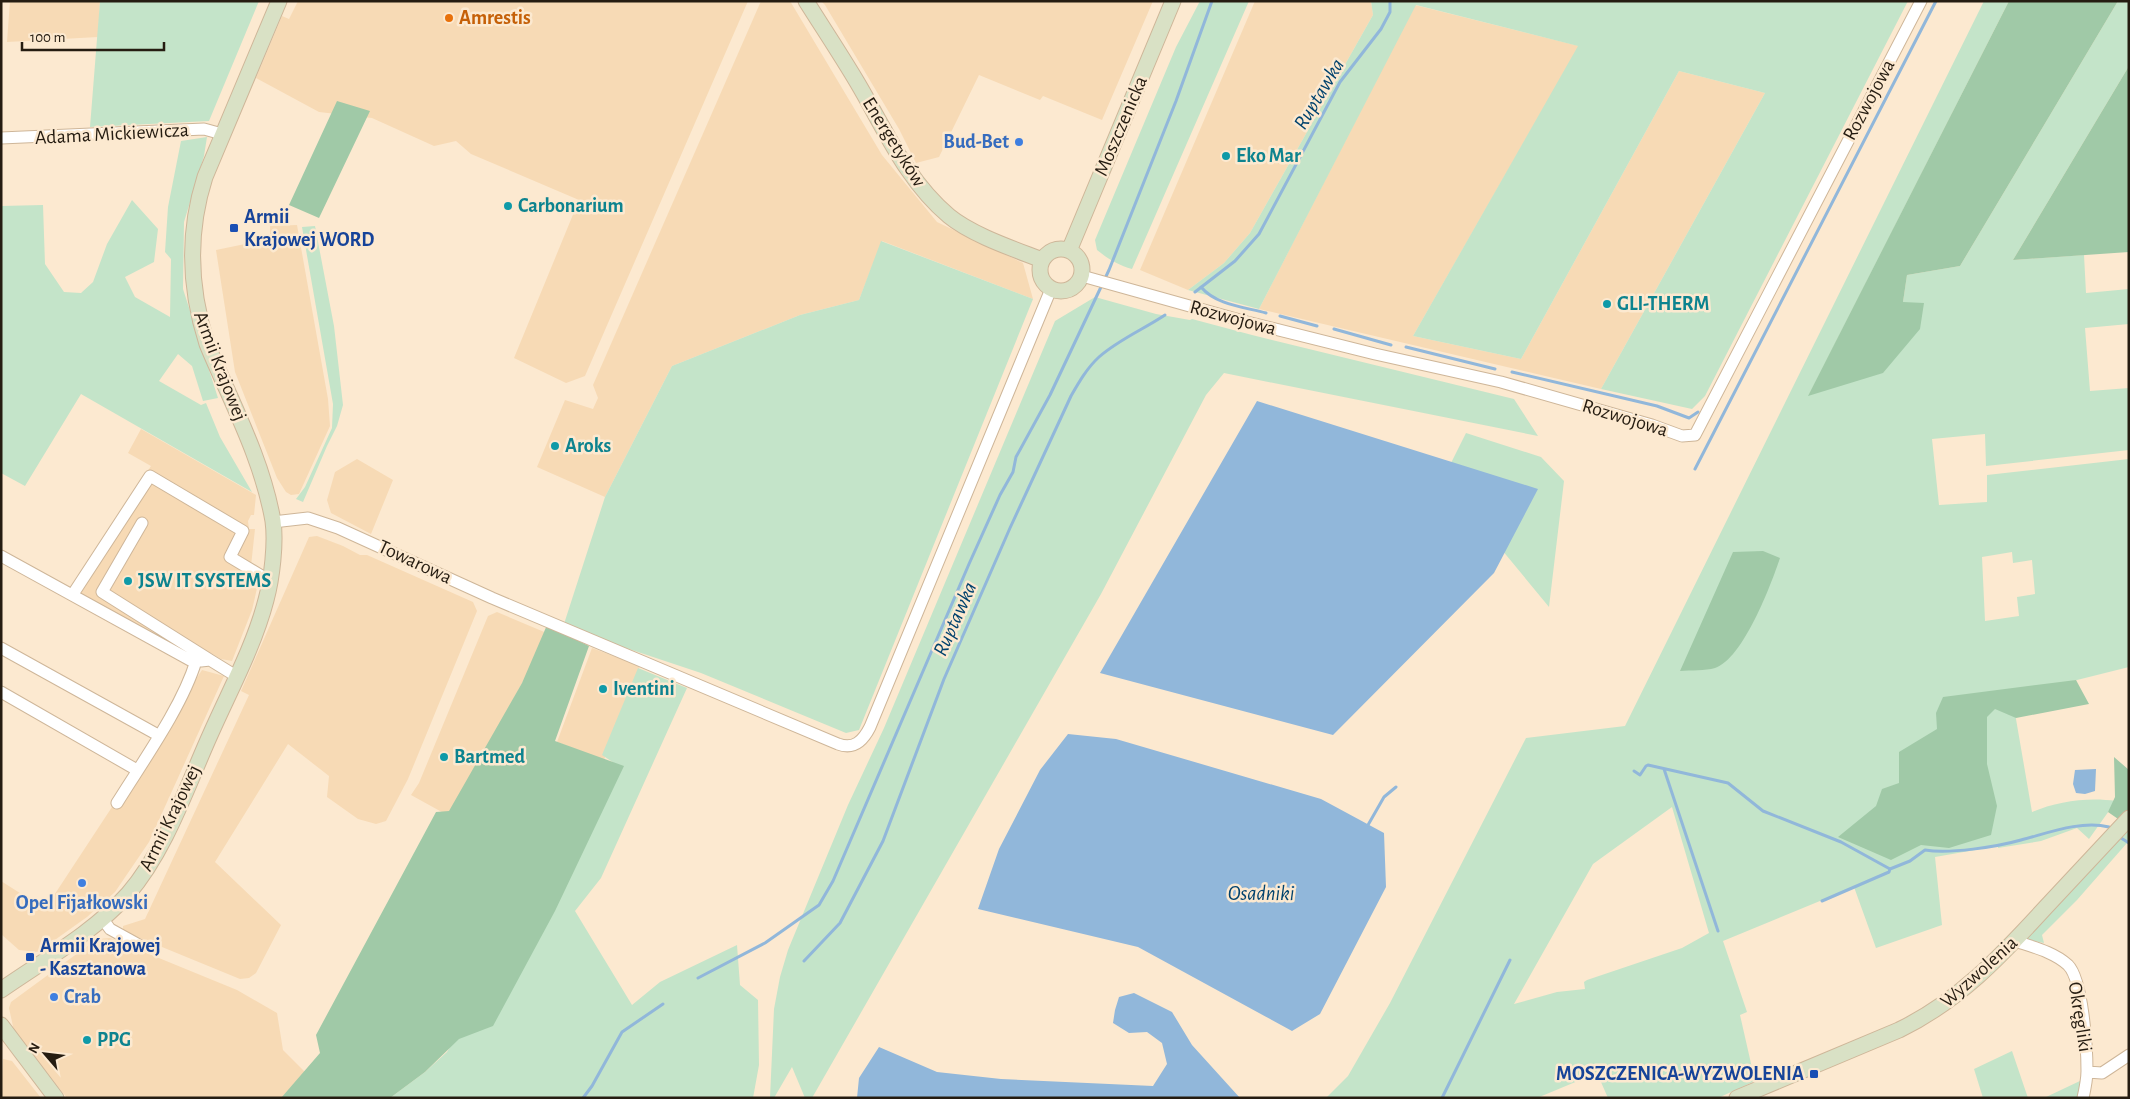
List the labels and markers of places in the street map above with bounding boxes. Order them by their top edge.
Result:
place label: Amrestis [459,8,531,28]
marker: Amrestis [443,12,455,24]
place label: Bud-Bet [943,132,1009,152]
marker: Bud-Bet [1013,136,1025,148]
place label: Eko Mar [1236,146,1301,166]
marker: Eko Mar [1220,150,1232,162]
place label: Carbonarium [518,196,624,216]
marker: Carbonarium [502,200,514,212]
place label: Armii Krajowej WORD [244,207,374,250]
marker: Armii Krajowej WORD [228,222,240,234]
place label: GLI-THERM [1617,294,1709,314]
marker: GLI-THERM [1601,298,1613,310]
place label: Aroks [565,436,612,456]
marker: Aroks [549,440,561,452]
place label: JSW IT SYSTEMS [138,571,271,591]
marker: JSW IT SYSTEMS [122,575,134,587]
place label: Iventini [613,679,675,699]
marker: Iventini [597,683,609,695]
place label: Bartmed [454,747,525,767]
marker: Bartmed [438,751,450,763]
marker: Opel Fijałkowski [76,877,88,889]
place label: Opel Fijałkowski [16,893,148,913]
place label: Armii Krajowej - Kasztanowa [40,936,161,979]
marker: Armii Krajowej - Kasztanowa [24,951,36,963]
place label: Crab [64,987,101,1007]
marker: Crab [48,991,60,1003]
place label: PPG [97,1030,131,1050]
marker: PPG [81,1034,93,1046]
place label: MOSZCZENICA-WYZWOLENIA [1556,1064,1804,1084]
marker: MOSZCZENICA-WYZWOLENIA [1808,1068,1820,1080]

